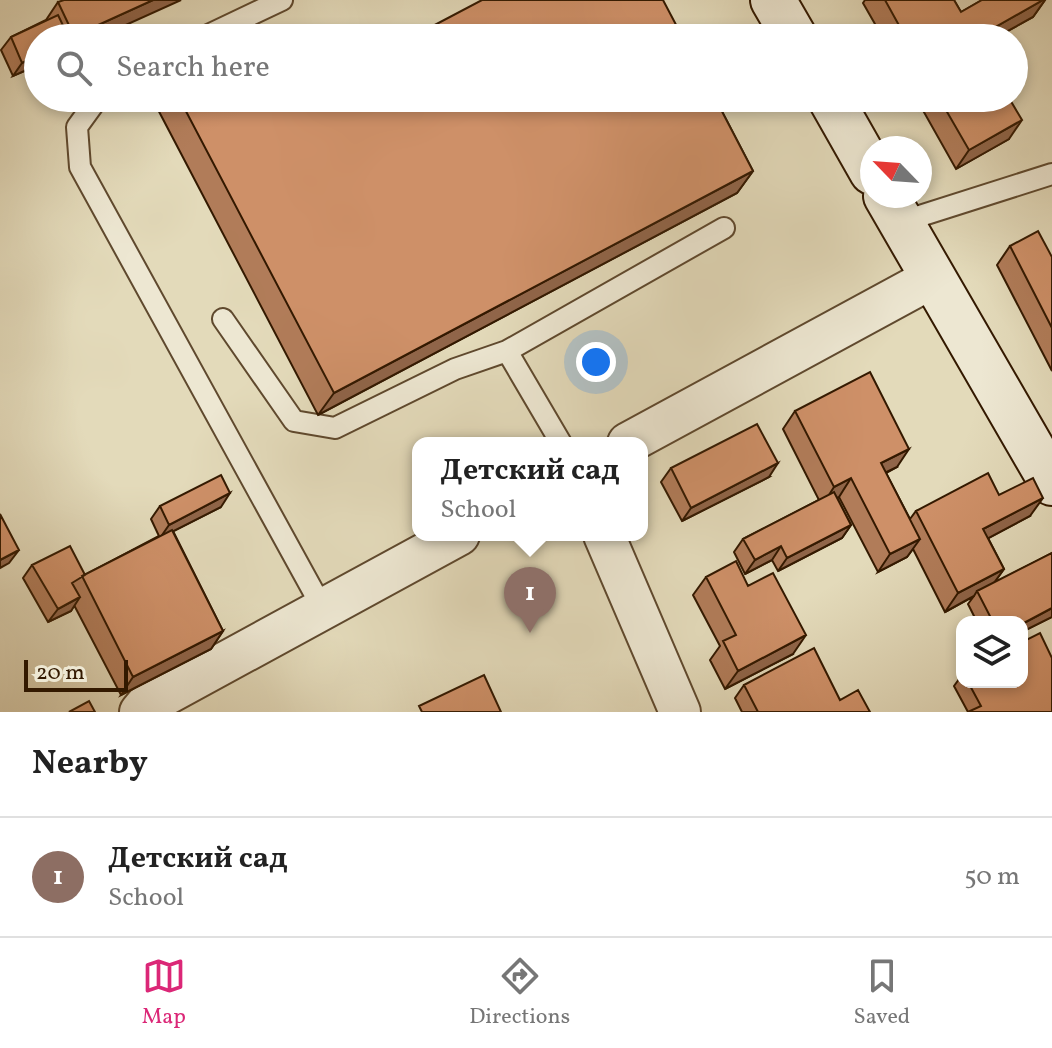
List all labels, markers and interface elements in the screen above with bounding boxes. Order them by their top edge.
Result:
search box [24,24,1028,112]
icon: search [52,46,96,90]
text: Search here [116,47,270,89]
north arrow [860,136,932,208]
your location [576,342,616,382]
popup [412,437,648,541]
text: Детский сад [440,450,620,492]
text: School [440,492,516,528]
pin: 1 [504,567,556,633]
map controls [956,616,1028,688]
button: layers [956,616,1028,688]
scale bar [24,656,128,692]
text: 20 m [36,658,85,689]
text: Nearby [32,741,148,788]
text: Детский сад [108,838,288,880]
text: 1 [53,859,63,895]
text: 50 m [964,859,1020,895]
text: School [108,880,184,916]
tab: Map [142,954,186,1033]
tab: Directions [469,954,570,1033]
tab: Saved [854,954,910,1033]

